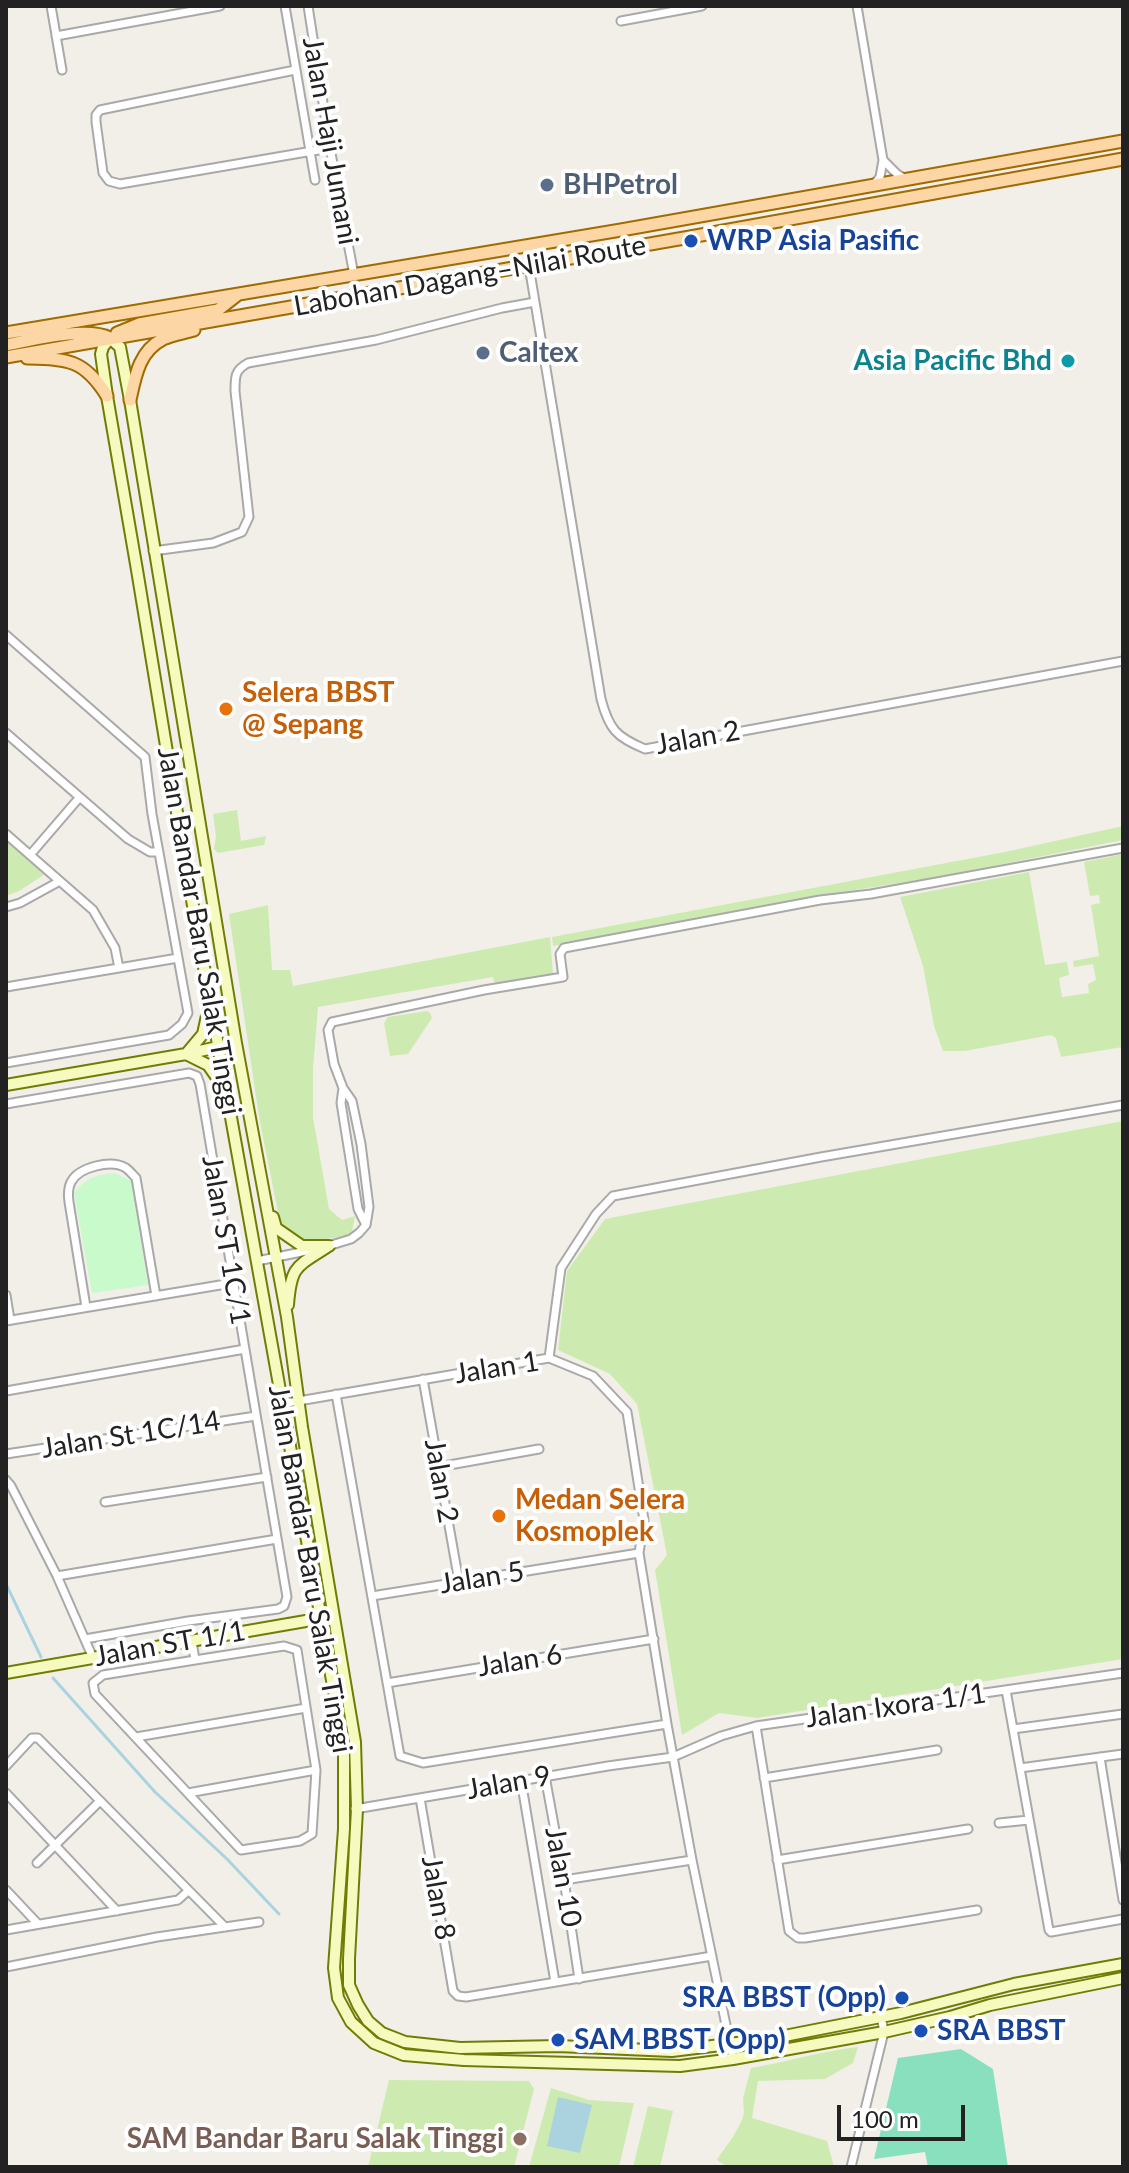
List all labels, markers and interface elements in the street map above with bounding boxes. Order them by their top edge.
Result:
street label: Jalan Haji Jumani [295,35,365,247]
place label: BHPetrol [563,168,678,202]
marker: BHPetrol [538,176,556,194]
place label: WRP Asia Pasific [707,224,919,258]
street label: Labohan Dagang–Nilai Route [291,228,649,324]
marker: WRP Asia Pasific [682,232,700,250]
place label: Caltex [499,336,578,370]
marker: Caltex [474,344,492,362]
place label: Asia Pacific Bhd [853,344,1052,378]
marker: Asia Pacific Bhd [1059,352,1077,370]
place label: Selera BBST @ Sepang [242,676,394,742]
marker: Selera BBST @ Sepang [217,700,235,718]
street label: Jalan 2 [653,714,743,762]
street label: Jalan Bandar Baru Salak Tinggi [150,744,248,1118]
street label: Jalan ST 1C/1 [195,1153,257,1327]
street label: Jalan 1 [453,1345,541,1391]
street label: Jalan Bandar Baru Salak Tinggi [261,1382,359,1756]
street label: Jalan St 1C/14 [39,1404,223,1466]
street label: Jalan 2 [417,1436,465,1526]
place label: Medan Selera Kosmoplek [515,1483,685,1549]
marker: Medan Selera Kosmoplek [490,1507,508,1525]
street label: Jalan 5 [438,1555,526,1601]
street label: Jalan ST 1/1 [92,1614,248,1674]
street label: Jalan 6 [476,1638,564,1684]
street label: Jalan Ixora 1/1 [804,1677,988,1735]
street label: Jalan 9 [464,1759,554,1807]
street label: Jalan 10 [538,1824,588,1930]
street label: Jalan 8 [414,1853,462,1943]
place label: SRA BBST (Opp) [682,1981,886,2015]
marker: SRA BBST (Opp) [893,1989,911,2007]
place label: SRA BBST [937,2014,1066,2048]
marker: SRA BBST [912,2022,930,2040]
place label: SAM BBST (Opp) [574,2023,786,2057]
marker: SAM BBST (Opp) [549,2031,567,2049]
scale bar [841,2089,969,2139]
text: 100 m [851,2104,919,2133]
place label: SAM Bandar Baru Salak Tinggi [127,2122,504,2156]
marker: SAM Bandar Baru Salak Tinggi [511,2130,529,2148]

